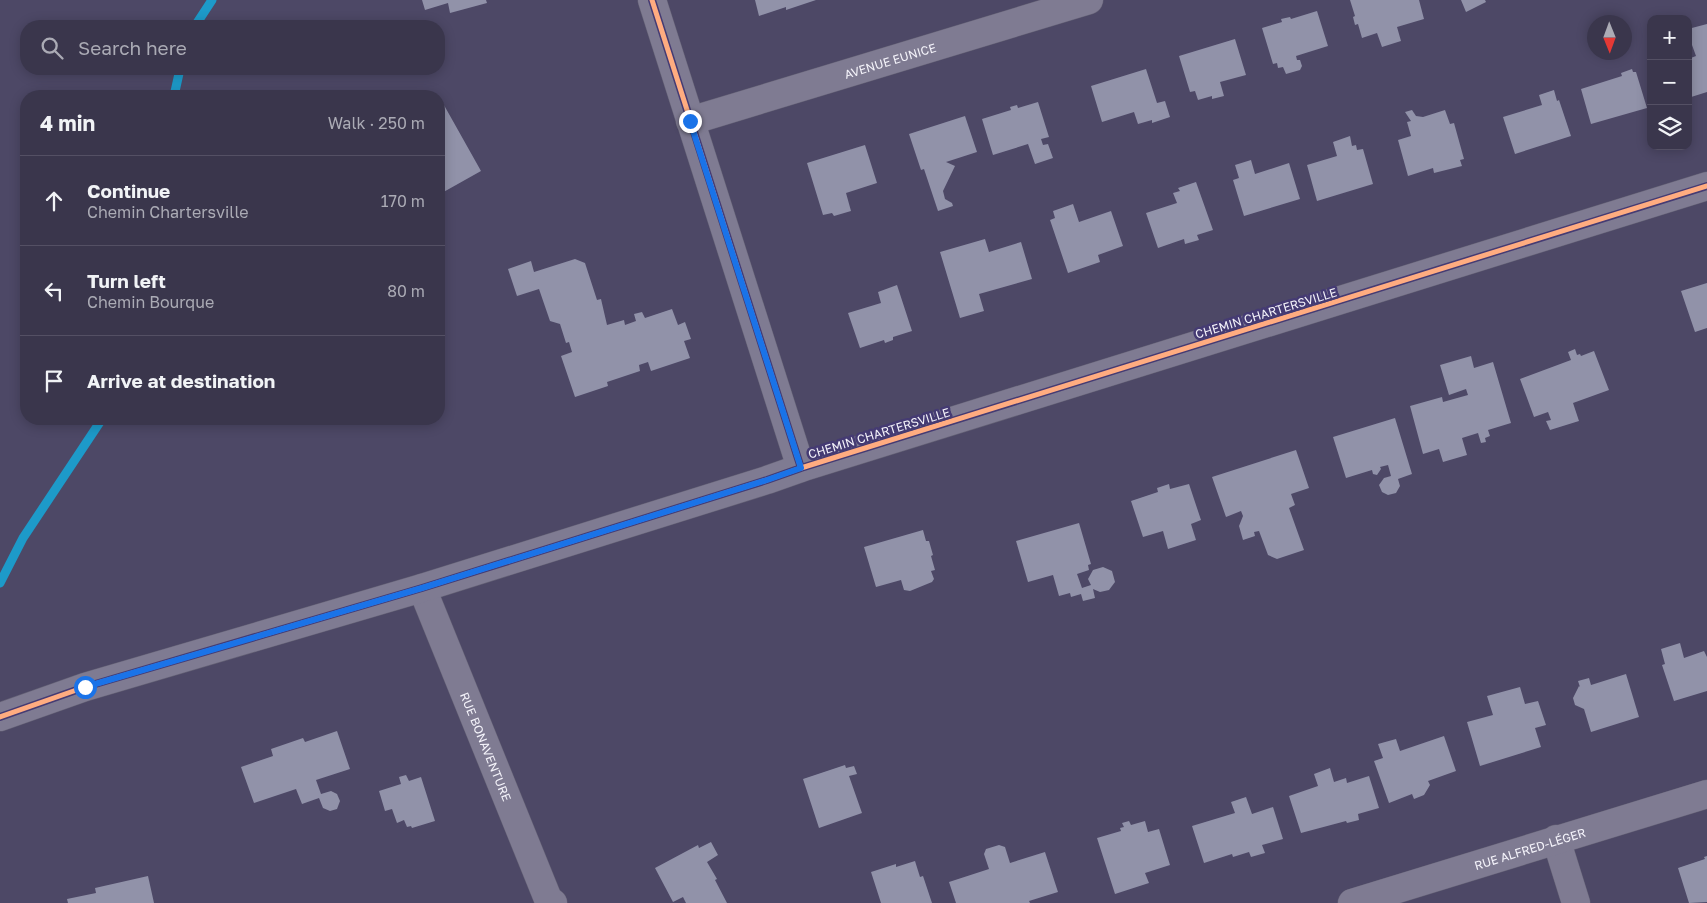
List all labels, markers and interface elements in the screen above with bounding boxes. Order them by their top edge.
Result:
north arrow [1587,15,1632,60]
map controls [1647,15,1692,150]
button: + [1647,15,1692,60]
search box [20,20,445,75]
icon: search [38,34,66,62]
text: Search here [78,36,187,59]
street label: AVENUE EUNICE [842,39,938,81]
button: − [1647,60,1692,105]
button: layers [1647,105,1692,150]
text: 4 min [40,110,95,136]
route end [679,110,702,133]
text: Walk · 250 m [328,113,425,133]
text: Continue [87,179,170,202]
icon: ahead [40,187,68,215]
text: 170 m [381,191,425,211]
text: Chemin Chartersville [87,202,249,222]
text: Turn left [87,269,166,292]
icon: left [40,277,68,305]
text: 80 m [387,281,425,301]
street label: CHEMIN CHARTERSVILLE [1193,284,1339,342]
text: Chemin Bourque [87,292,214,312]
icon: arrive [40,367,68,395]
text: Arrive at destination [87,369,275,392]
street label: CHEMIN CHARTERSVILLE [806,404,952,462]
route start [74,676,97,699]
street label: RUE BONAVENTURE [457,690,515,803]
street label: RUE ALFRED-LÉGER [1472,824,1587,873]

